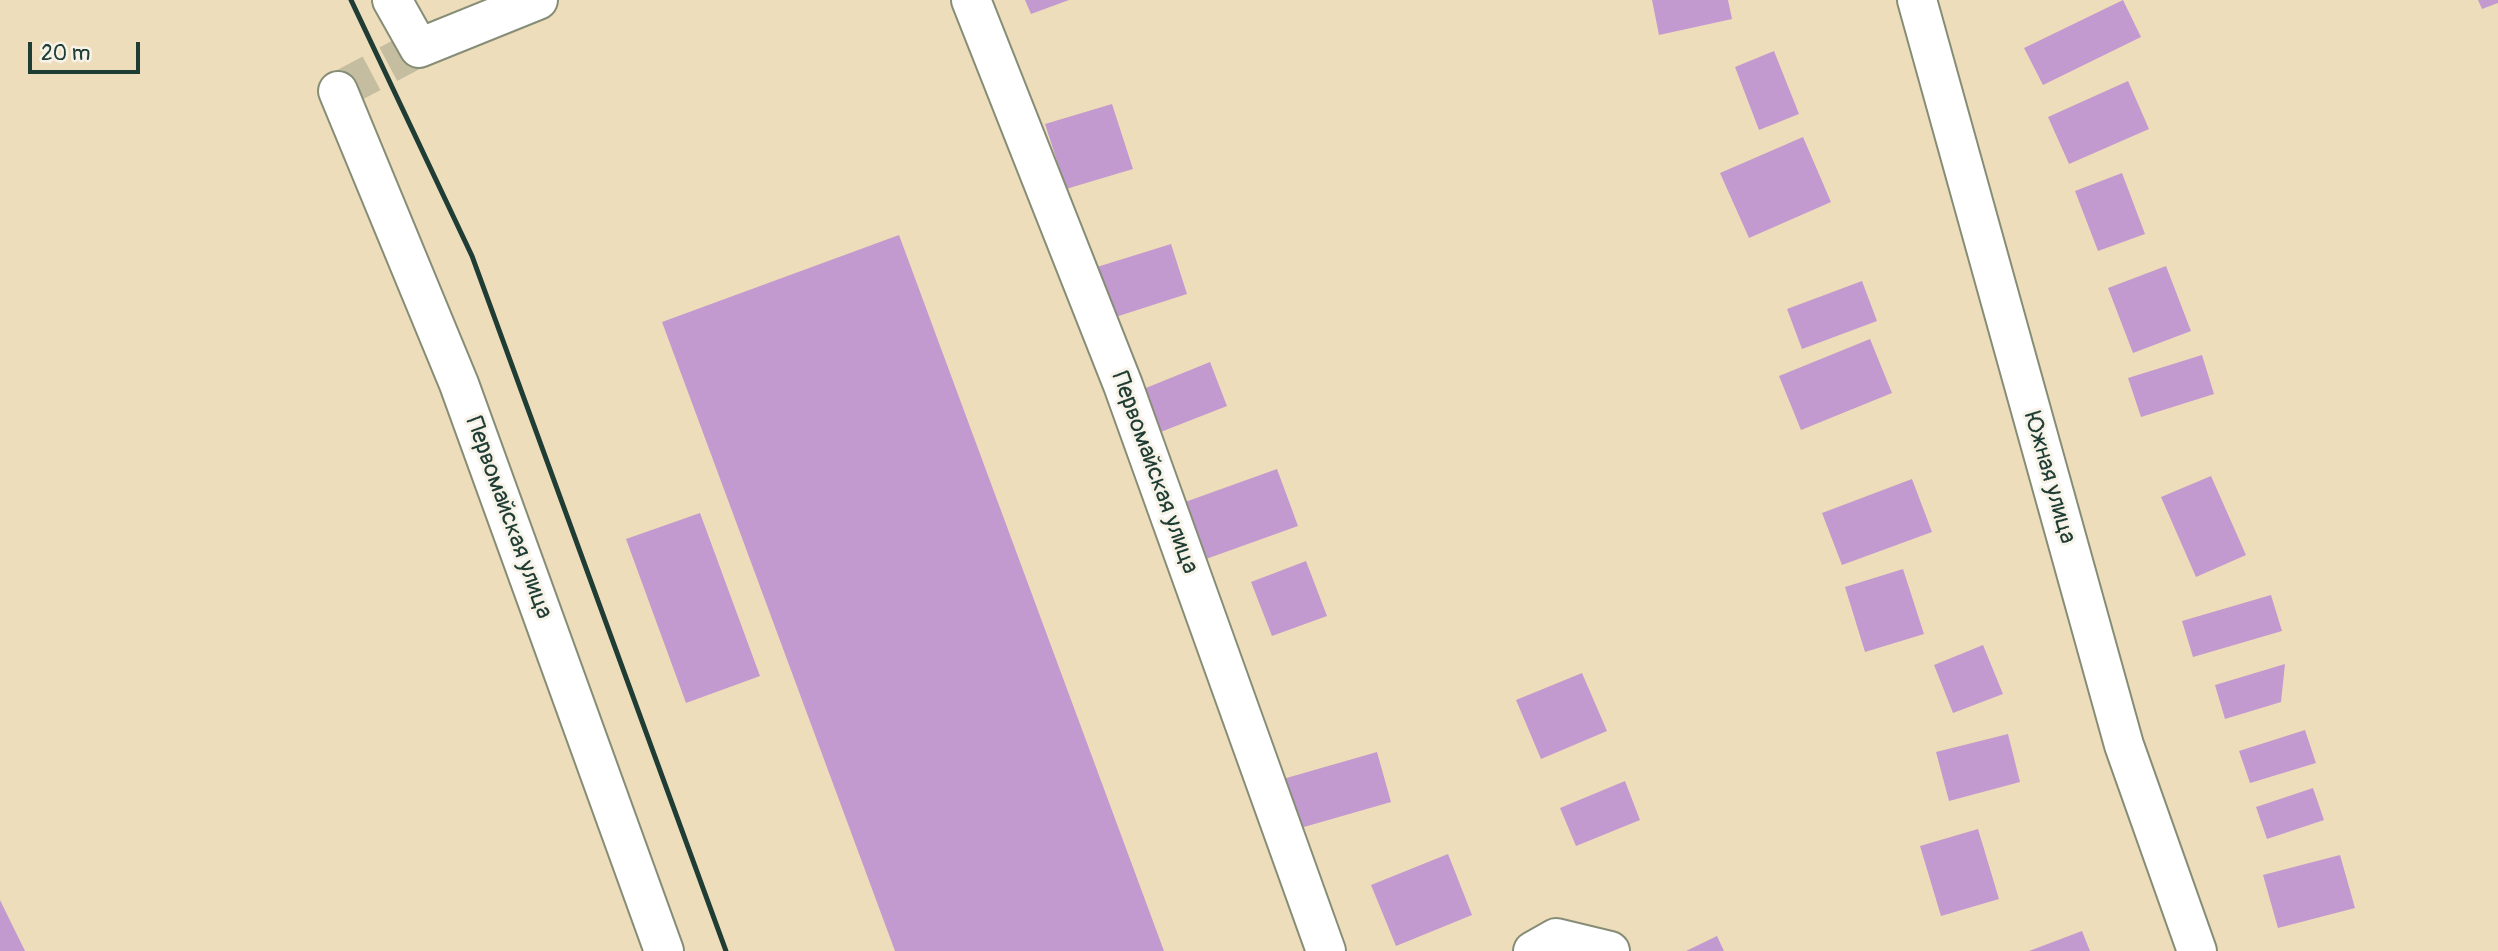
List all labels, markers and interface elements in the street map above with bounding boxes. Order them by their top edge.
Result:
scale bar [32,28,144,72]
text: 20 m [41,40,90,67]
street label: Первомайская улица [1104,368,1204,578]
street label: Южная улица [2016,409,2082,547]
street label: Первомайская улица [458,413,558,623]

